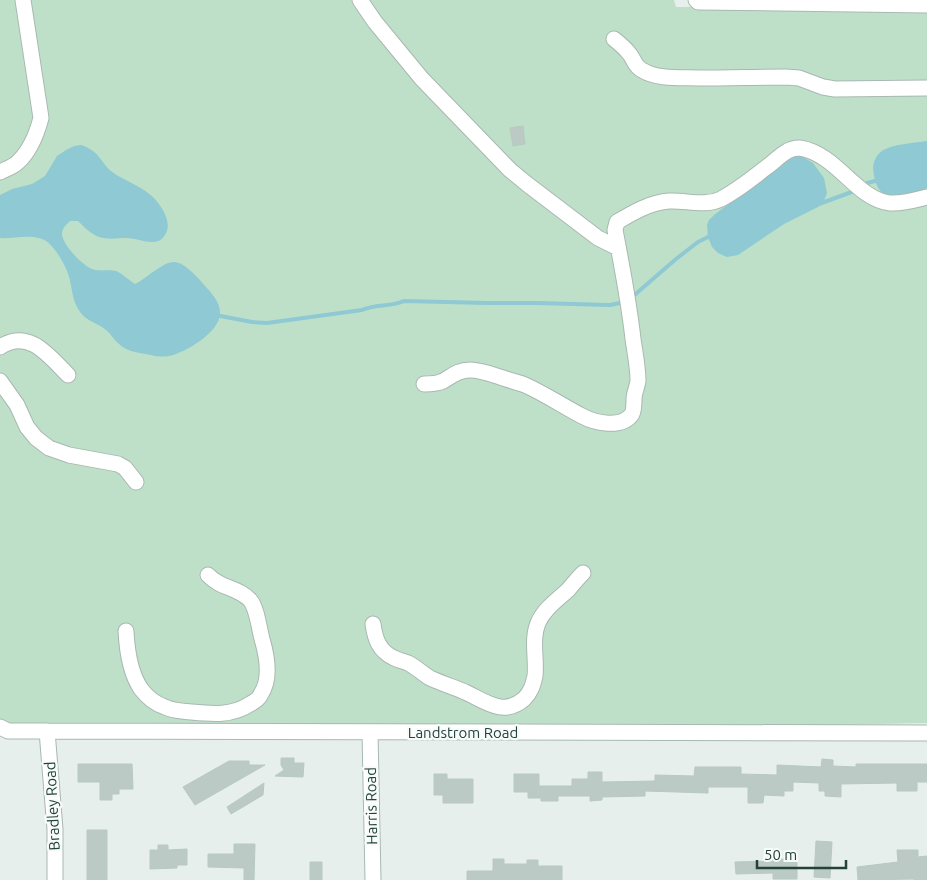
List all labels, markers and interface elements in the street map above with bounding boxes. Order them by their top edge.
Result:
street label: Landstrom Road [408,724,518,741]
street label: Bradley Road [41,761,63,851]
street label: Harris Road [362,767,380,845]
scale bar [757,838,846,870]
text: 50 m [764,846,797,863]

